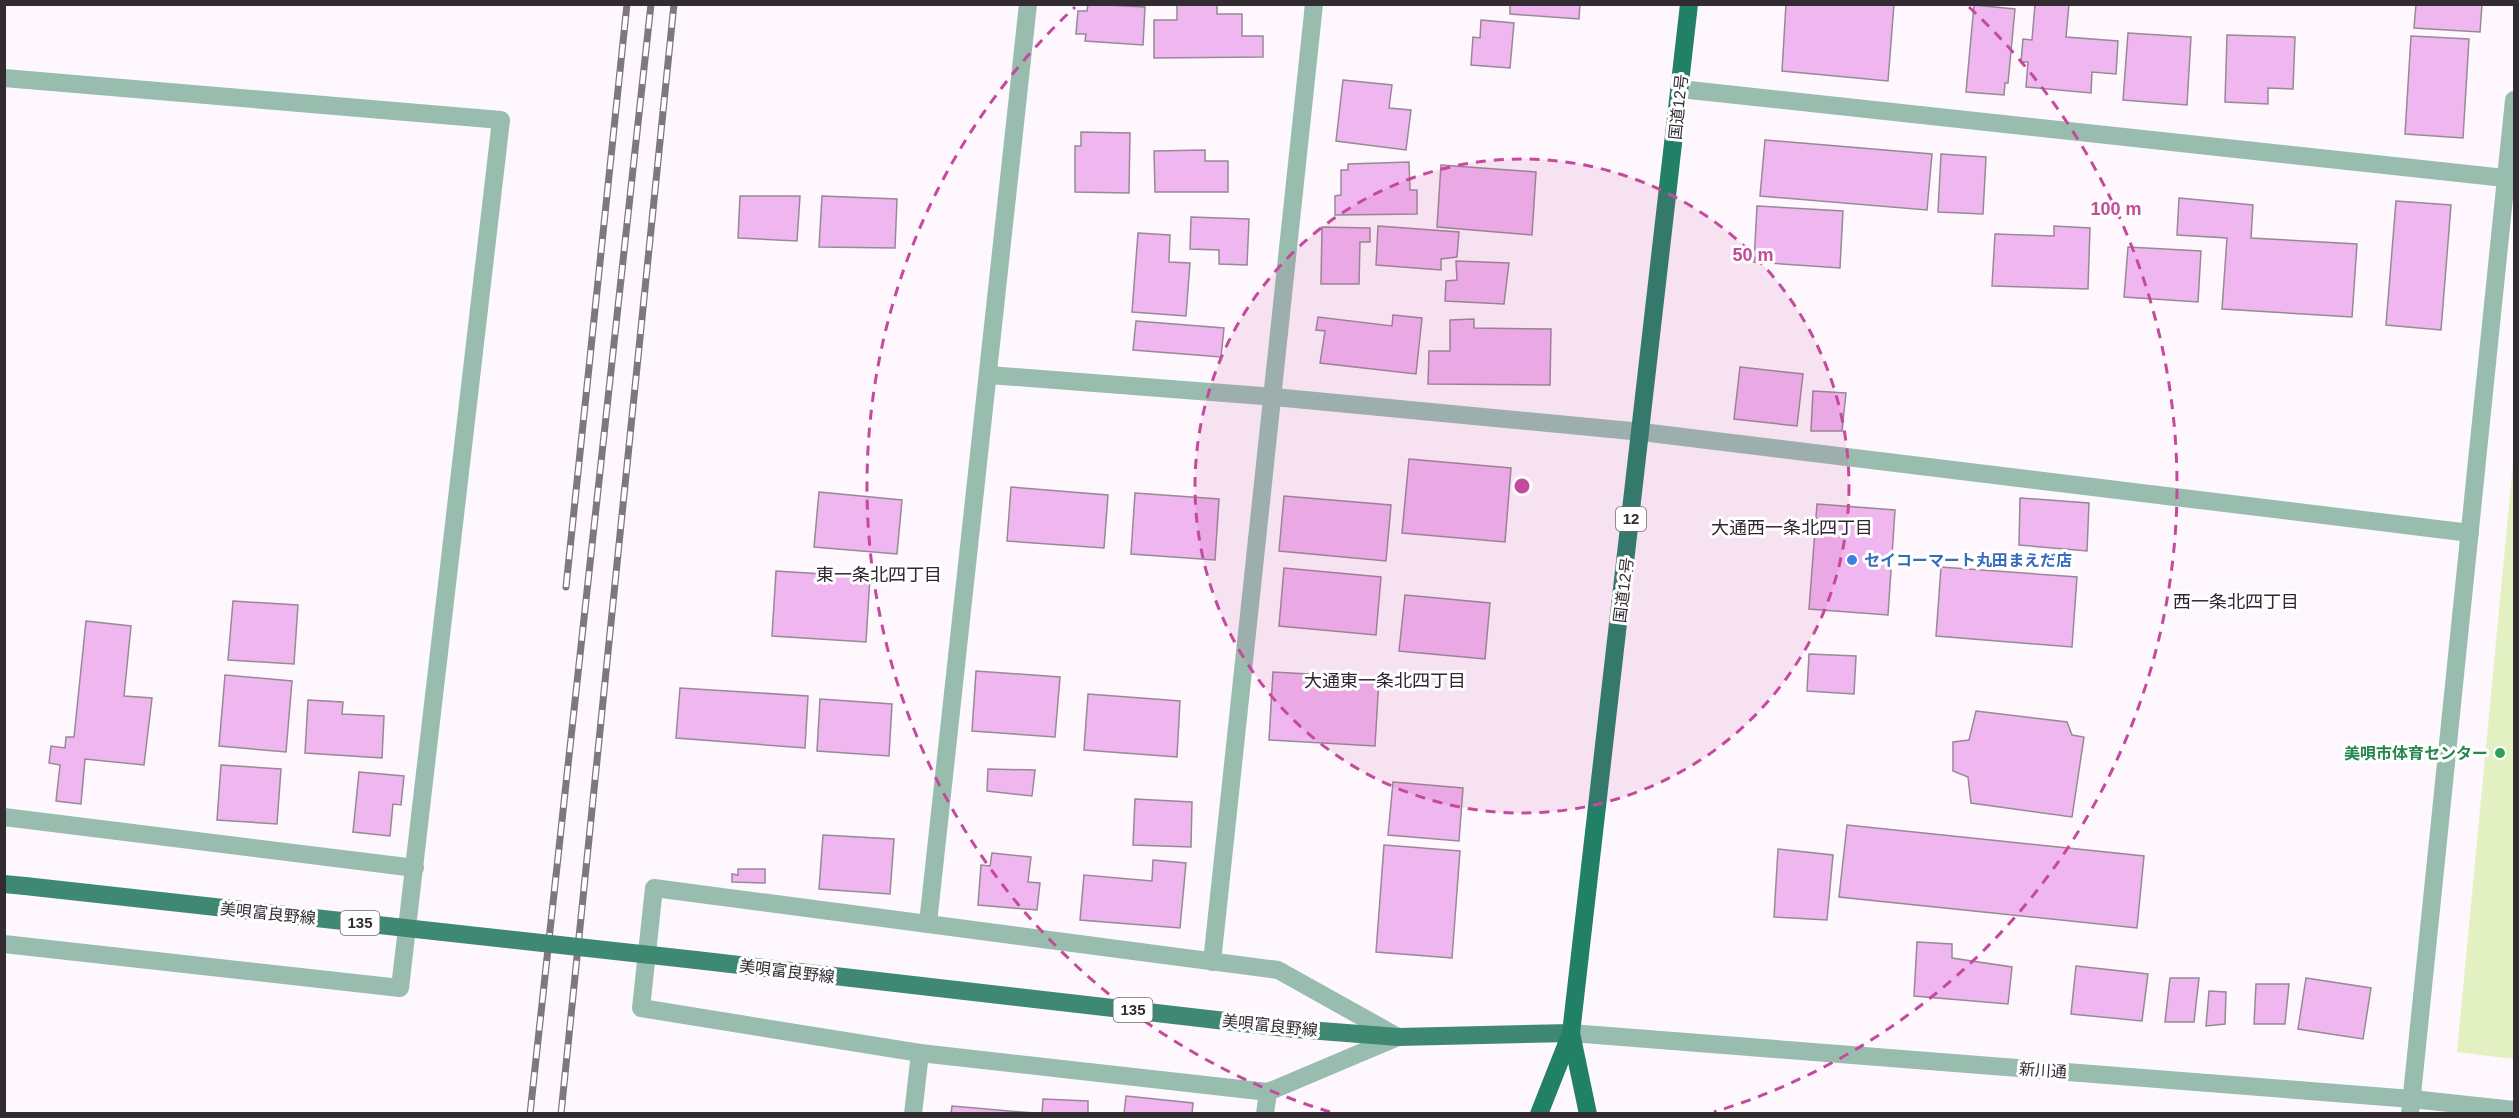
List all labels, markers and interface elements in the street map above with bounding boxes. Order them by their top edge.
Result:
street label: 国道12号 [1667,73,1690,141]
text: 100 m [2090,199,2142,219]
text: 50 m [1732,245,1774,265]
centre of rings [1512,476,1532,496]
road number: 12 [1616,507,1646,531]
district label: 大通西一条北四丁目 [1711,518,1873,538]
place label: セイコーマート丸田まえだ店 [1864,552,2072,569]
marker: セイコーマート丸田まえだ店 [1845,553,1859,567]
street label: 国道12号 [1611,556,1636,624]
district label: 東一条北四丁目 [816,565,942,585]
district label: 西一条北四丁目 [2173,592,2299,612]
district label: 大通東一条北四丁目 [1304,671,1466,691]
place label: 美唄市体育センター [2344,745,2488,762]
marker: 美唄市体育センター [2493,746,2507,760]
street label: 美唄富良野線 [219,900,317,927]
road number: 135 [340,911,380,935]
street label: 美唄富良野線 [738,957,836,986]
road number: 135 [1114,998,1152,1022]
street label: 美唄富良野線 [1221,1012,1319,1039]
street label: 新川通 [2018,1060,2068,1081]

